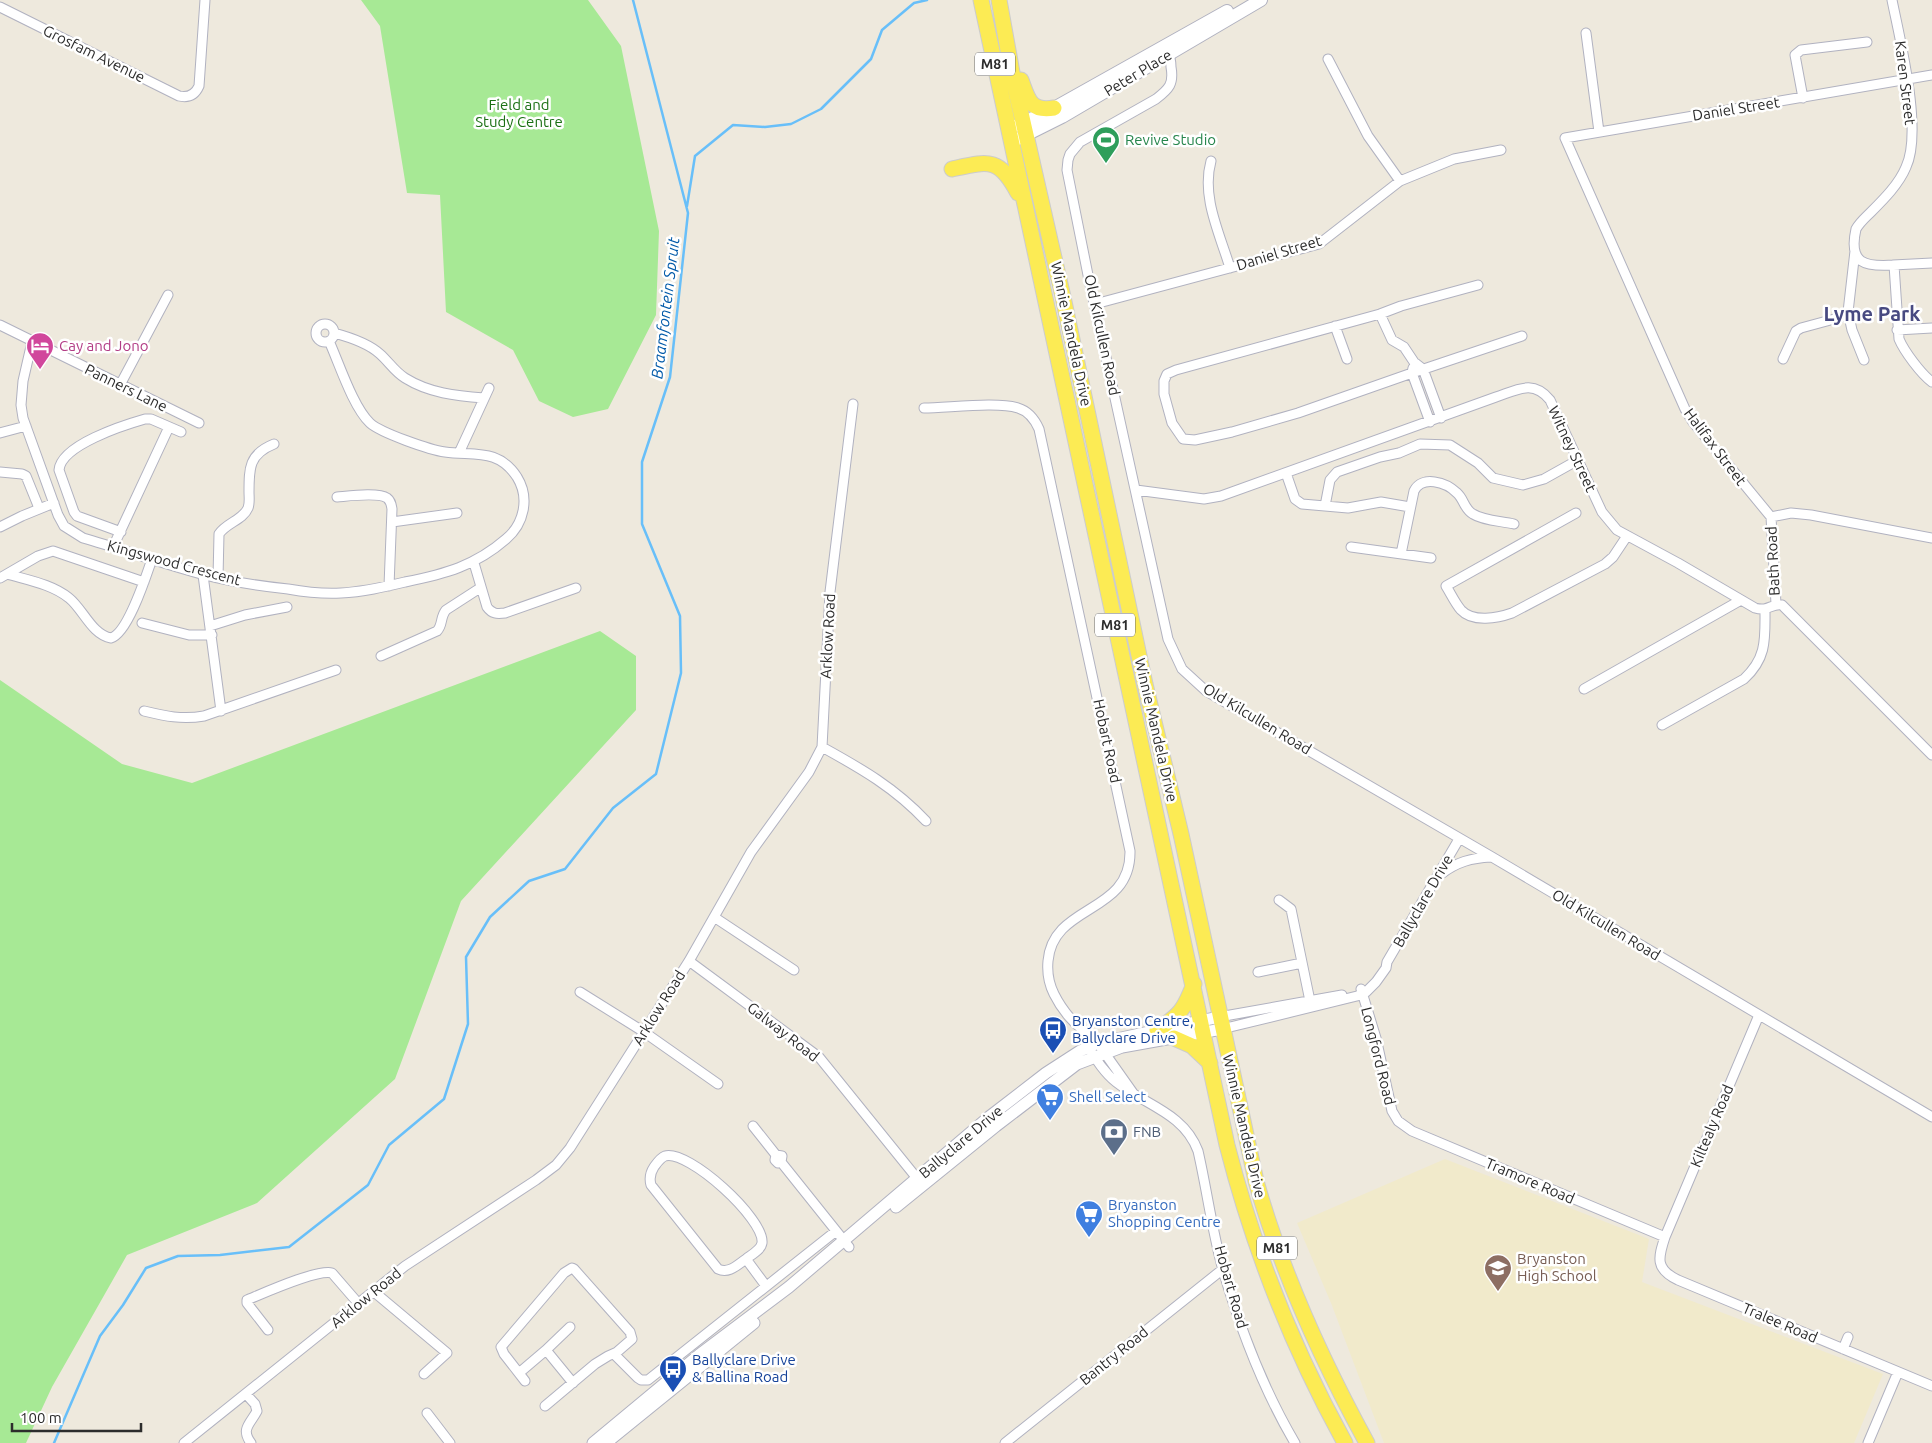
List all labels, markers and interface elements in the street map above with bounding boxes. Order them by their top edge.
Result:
street label: Grosfam Avenue [41,22,148,86]
street label: Karen Street [1892,40,1919,126]
street label: Peter Place [1101,46,1175,99]
road number: M81 [975,52,1015,76]
street label: Daniel Street [1691,93,1781,124]
park label: Field and Study Centre [475,96,563,130]
sports icon: Revive Studio [1091,125,1121,164]
place label: Revive Studio [1125,131,1216,148]
street label: Daniel Street [1234,231,1324,274]
water label: Braamfontein Spruit [647,236,683,380]
street label: Winnie Mandela Drive [1048,260,1095,408]
street label: Old Kilcullen Road [1081,273,1124,397]
district label: Lyme Park [1824,302,1920,325]
hotel icon: Cay and Jono [25,331,55,370]
place label: Cay and Jono [59,337,149,354]
street label: Panners Lane [82,360,170,415]
street label: Witney Street [1545,403,1600,495]
street label: Halifax Street [1681,405,1750,489]
street label: Bath Road [1762,526,1783,596]
street label: Kingswood Crescent [106,537,243,589]
street label: Arklow Road [817,593,838,679]
road number: M81 [1095,614,1135,636]
street label: Winnie Mandela Drive [1132,656,1181,804]
street label: Old Kilcullen Road [1200,680,1314,758]
street label: Hobart Road [1090,697,1125,784]
street label: Ballyclare Drive [1389,852,1456,950]
street label: Old Kilcullen Road [1549,886,1663,964]
street label: Arklow Road [629,967,688,1048]
street label: Galway Road [744,998,822,1065]
street label: Longford Road [1358,1005,1399,1107]
place label: Bryanston Centre, Ballyclare Drive [1072,1012,1194,1046]
bus stop icon: Bryanston Centre, Ballyclare Drive [1038,1015,1068,1054]
street label: Winnie Mandela Drive [1220,1052,1269,1200]
supermarket icon: Shell Select [1035,1082,1065,1121]
street label: Kiltealy Road [1687,1082,1737,1170]
place label: Shell Select [1069,1088,1146,1105]
street label: Ballyclare Drive [915,1102,1006,1181]
bank icon: FNB [1099,1117,1129,1156]
place label: FNB [1133,1123,1161,1140]
street label: Tramore Road [1483,1154,1577,1207]
place label: Bryanston Shopping Centre [1108,1196,1221,1230]
supermarket icon: Bryanston Shopping Centre [1074,1199,1104,1238]
road number: M81 [1257,1236,1297,1260]
street label: Hobart Road [1212,1244,1251,1330]
place label: Bryanston High School [1517,1250,1597,1284]
school or university icon: Bryanston High School [1483,1253,1513,1292]
street label: Arklow Road [327,1264,404,1331]
street label: Tralee Road [1740,1299,1820,1346]
street label: Bantry Road [1076,1323,1151,1388]
place label: Ballyclare Drive & Ballina Road [692,1351,796,1385]
bus stop icon: Ballyclare Drive & Ballina Road [658,1354,688,1393]
scale bar [12,1400,141,1432]
text: 100 m [20,1409,62,1426]

